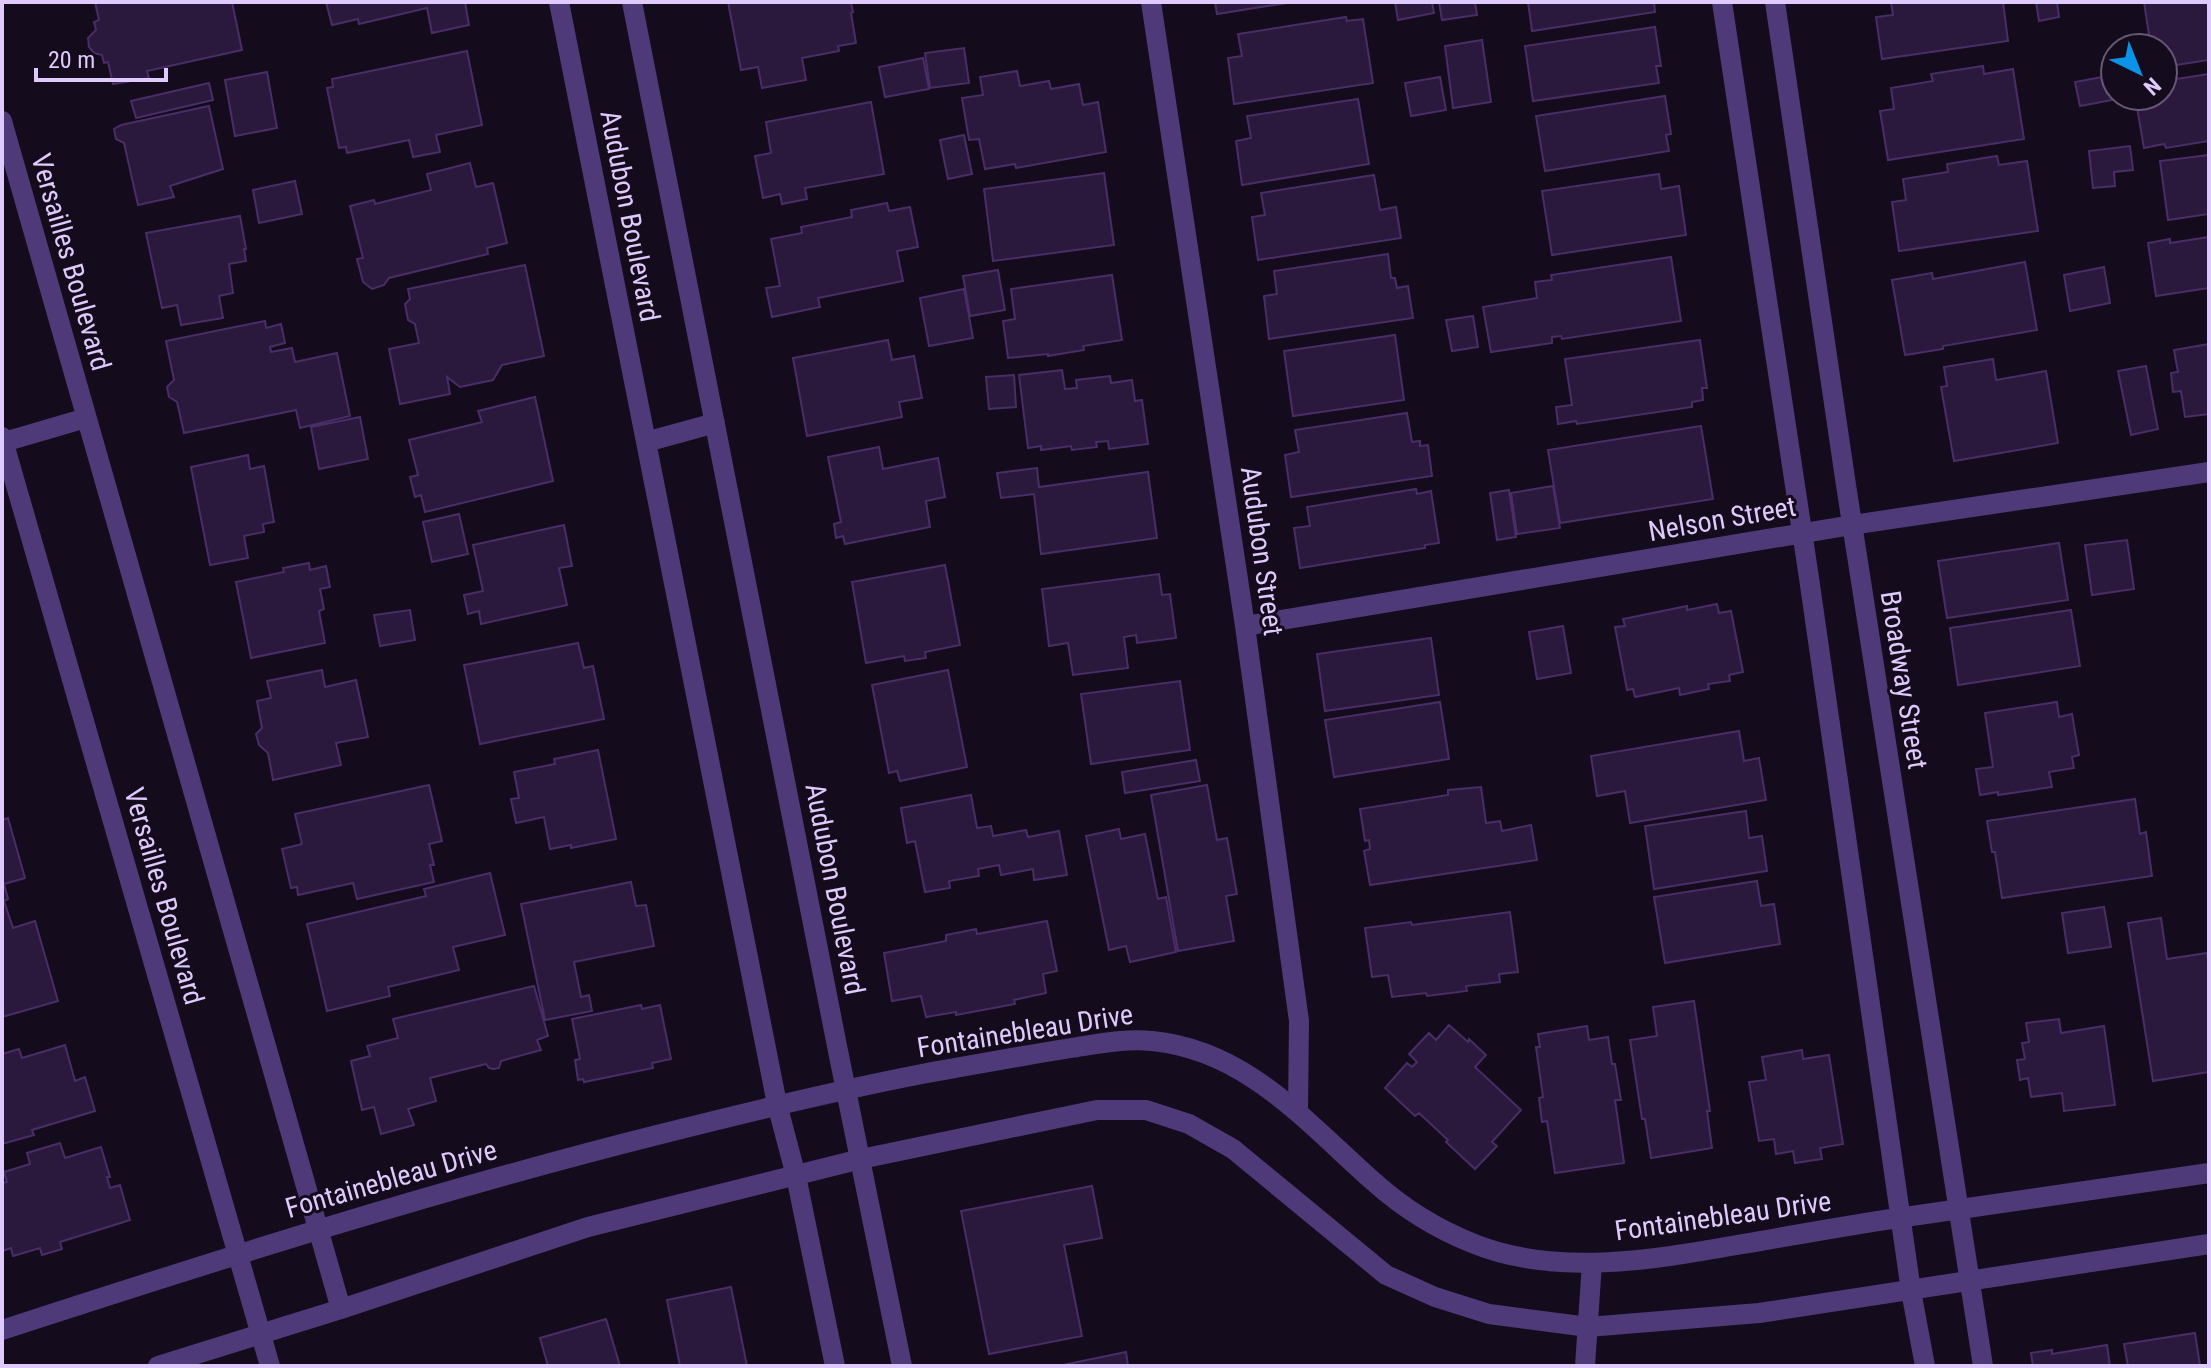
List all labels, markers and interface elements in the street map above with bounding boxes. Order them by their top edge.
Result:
scale bar [36,32,166,82]
north arrow [2099,32,2179,112]
text: 20 m [48,46,95,74]
text: N [2139,73,2166,100]
street label: Audubon Boulevard [593,108,667,324]
street label: Versailles Boulevard [24,150,118,374]
street label: Audubon Street [1234,464,1290,638]
street label: Nelson Street [1646,490,1798,548]
street label: Broadway Street [1874,589,1934,771]
street label: Audubon Boulevard [798,781,872,997]
street label: Versailles Boulevard [117,784,211,1008]
street label: Fontainebleau Drive [915,998,1135,1064]
street label: Fontainebleau Drive [282,1133,500,1225]
street label: Fontainebleau Drive [1613,1184,1833,1248]

